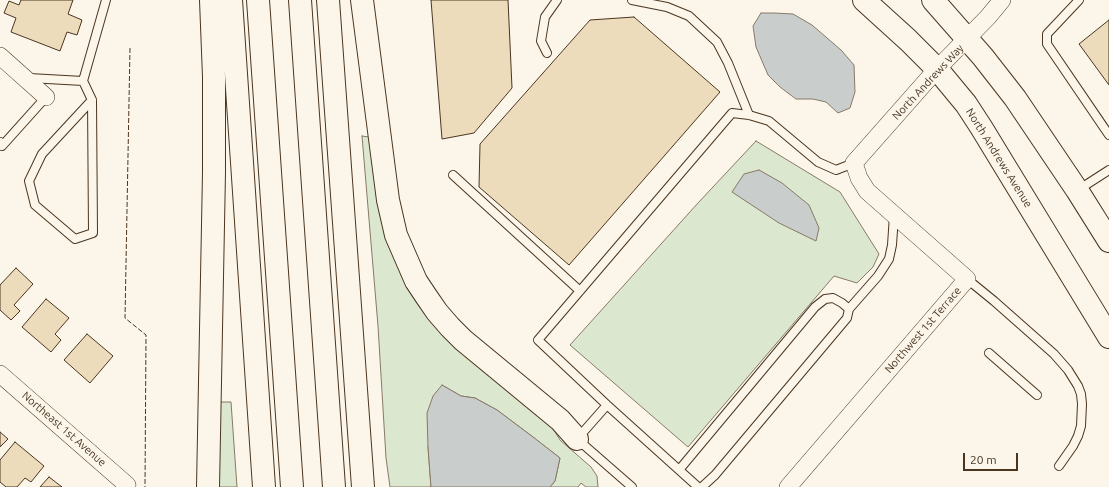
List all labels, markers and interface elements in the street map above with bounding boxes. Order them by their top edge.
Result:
street label: North Andrews Way [890,42,966,122]
street label: North Andrews Avenue [963,106,1035,210]
street label: Northwest 1st Terrace [882,284,964,376]
street label: Northeast 1st Avenue [19,389,109,469]
scale bar [965,445,1020,471]
text: 20 m [970,453,997,466]

